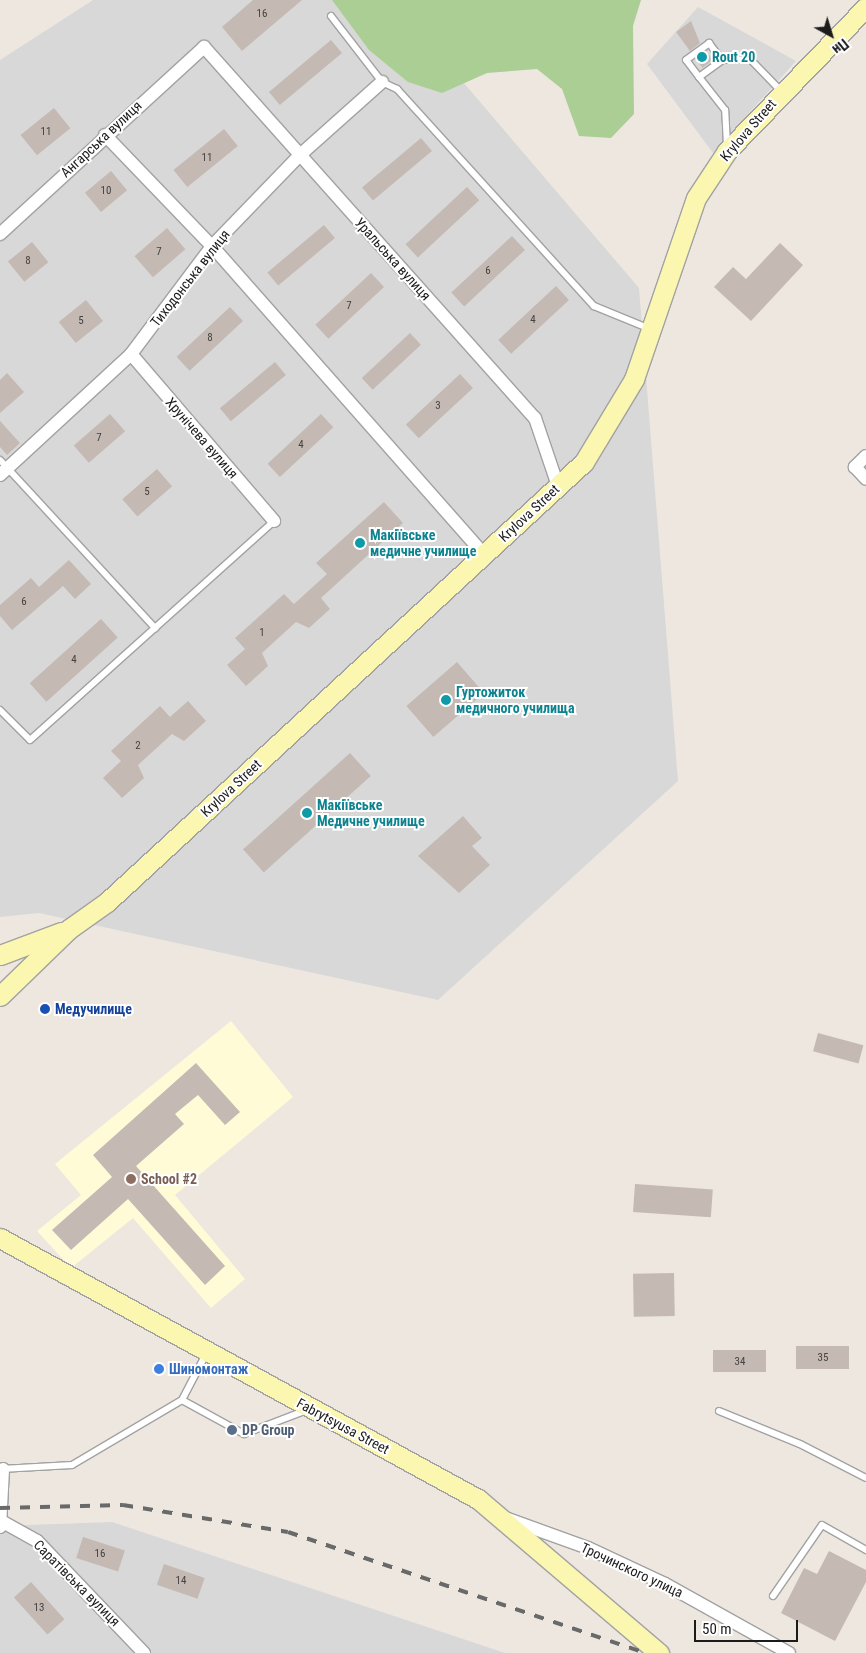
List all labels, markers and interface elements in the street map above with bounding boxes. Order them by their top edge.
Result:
house number: 16 [257,7,267,21]
north arrow [806,10,856,60]
text: Пн [829,36,852,58]
place label: Rout 20 [712,49,755,65]
marker: Rout 20 [696,51,708,63]
street label: Krylova Street [717,96,779,164]
street label: Ангарська вулиця [57,97,145,181]
house number: 11 [41,125,51,139]
house number: 11 [202,151,212,165]
house number: 10 [101,184,111,198]
street label: Уральська вулиця [352,214,434,304]
street label: Тиходонська вулиця [147,226,233,330]
house number: 7 [156,245,162,259]
house number: 8 [25,254,31,268]
house number: 6 [485,264,491,278]
house number: 7 [346,299,352,313]
house number: 4 [530,313,536,327]
house number: 5 [78,314,84,328]
house number: 8 [207,331,213,345]
street label: Хрунічева вулиця [162,394,242,482]
house number: 3 [435,399,441,413]
house number: 7 [96,431,102,445]
house number: 4 [298,438,304,452]
street label: Krylova Street [495,481,563,545]
house number: 5 [144,485,150,499]
place label: Макіївське медичне училище [370,527,476,560]
marker: Макіївське медичне училище [354,537,366,549]
house number: 6 [21,595,27,609]
house number: 1 [259,626,265,640]
house number: 4 [71,653,77,667]
place label: Гуртожиток медичного училища [456,684,575,716]
marker: Гуртожиток медичного училища [440,694,452,706]
house number: 2 [135,739,141,753]
street label: Krylova Street [197,756,265,820]
place label: Макіївське Медичне училище [317,797,425,830]
marker: Макіївське Медичне училище [301,807,313,819]
place label: Медучилище [55,1001,132,1017]
marker: Медучилище [39,1003,51,1015]
place label: School #2 [141,1171,197,1187]
marker: School #2 [125,1173,137,1185]
house number: 35 [818,1351,828,1365]
house number: 34 [735,1355,745,1369]
place label: Шиномонтаж [169,1361,248,1377]
marker: Шиномонтаж [153,1363,165,1375]
street label: Fabrytsyusa Street [294,1395,392,1457]
place label: DP Group [242,1422,294,1438]
marker: DP Group [226,1424,238,1436]
street label: Саратівська вулиця [30,1536,124,1630]
street label: Трочинского улица [578,1539,686,1601]
house number: 16 [95,1547,105,1561]
house number: 14 [176,1574,186,1588]
house number: 13 [34,1601,44,1615]
scale bar [696,1610,800,1642]
text: 50 m [702,1620,732,1638]

